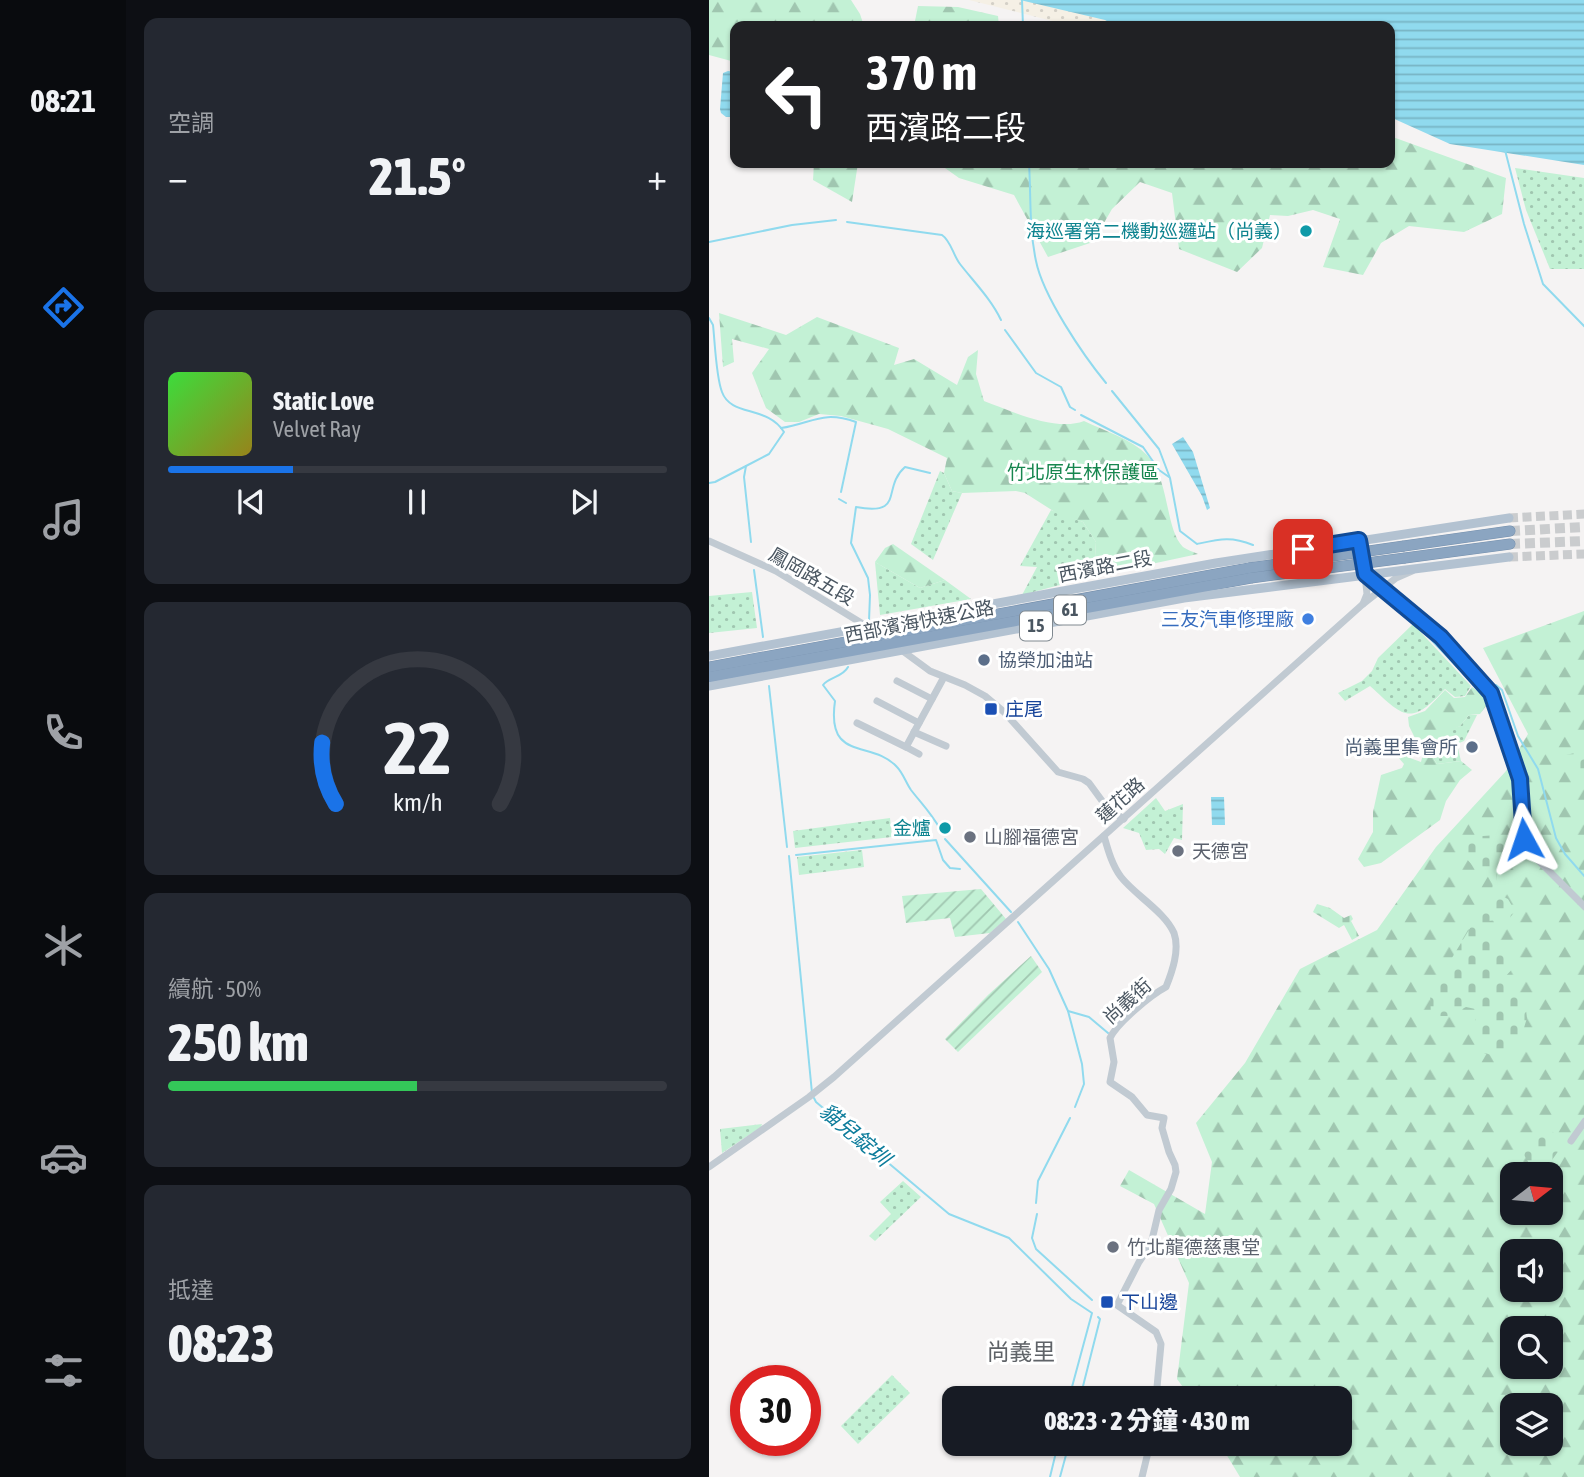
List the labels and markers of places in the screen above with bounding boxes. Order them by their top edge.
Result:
place label: 海巡署第二機動巡邏站（尚義） [1026,220,1292,242]
marker: 海巡署第二機動巡邏站（尚義） [1298,223,1314,239]
pin [1273,519,1333,579]
place label: 三友汽車修理廠 [1161,608,1294,630]
marker: 三友汽車修理廠 [1300,611,1316,627]
place label: 協榮加油站 [998,649,1093,671]
marker: 協榮加油站 [976,652,992,668]
place label: 庄尾 [1005,698,1043,720]
marker: 庄尾 [983,701,999,717]
place label: 尚義里集會所 [1344,736,1458,758]
marker: 尚義里集會所 [1464,739,1480,755]
place label: 金爐 [893,817,931,839]
marker: 金爐 [937,820,953,836]
place label: 山腳福德宮 [984,826,1079,848]
marker: 山腳福德宮 [962,829,978,845]
place label: 天德宮 [1192,840,1249,862]
marker: 天德宮 [1170,843,1186,859]
place label: 竹北龍德慈惠堂 [1127,1236,1260,1258]
marker: 竹北龍德慈惠堂 [1105,1239,1121,1255]
place label: 下山邊 [1121,1291,1178,1313]
marker: 下山邊 [1099,1294,1115,1310]

